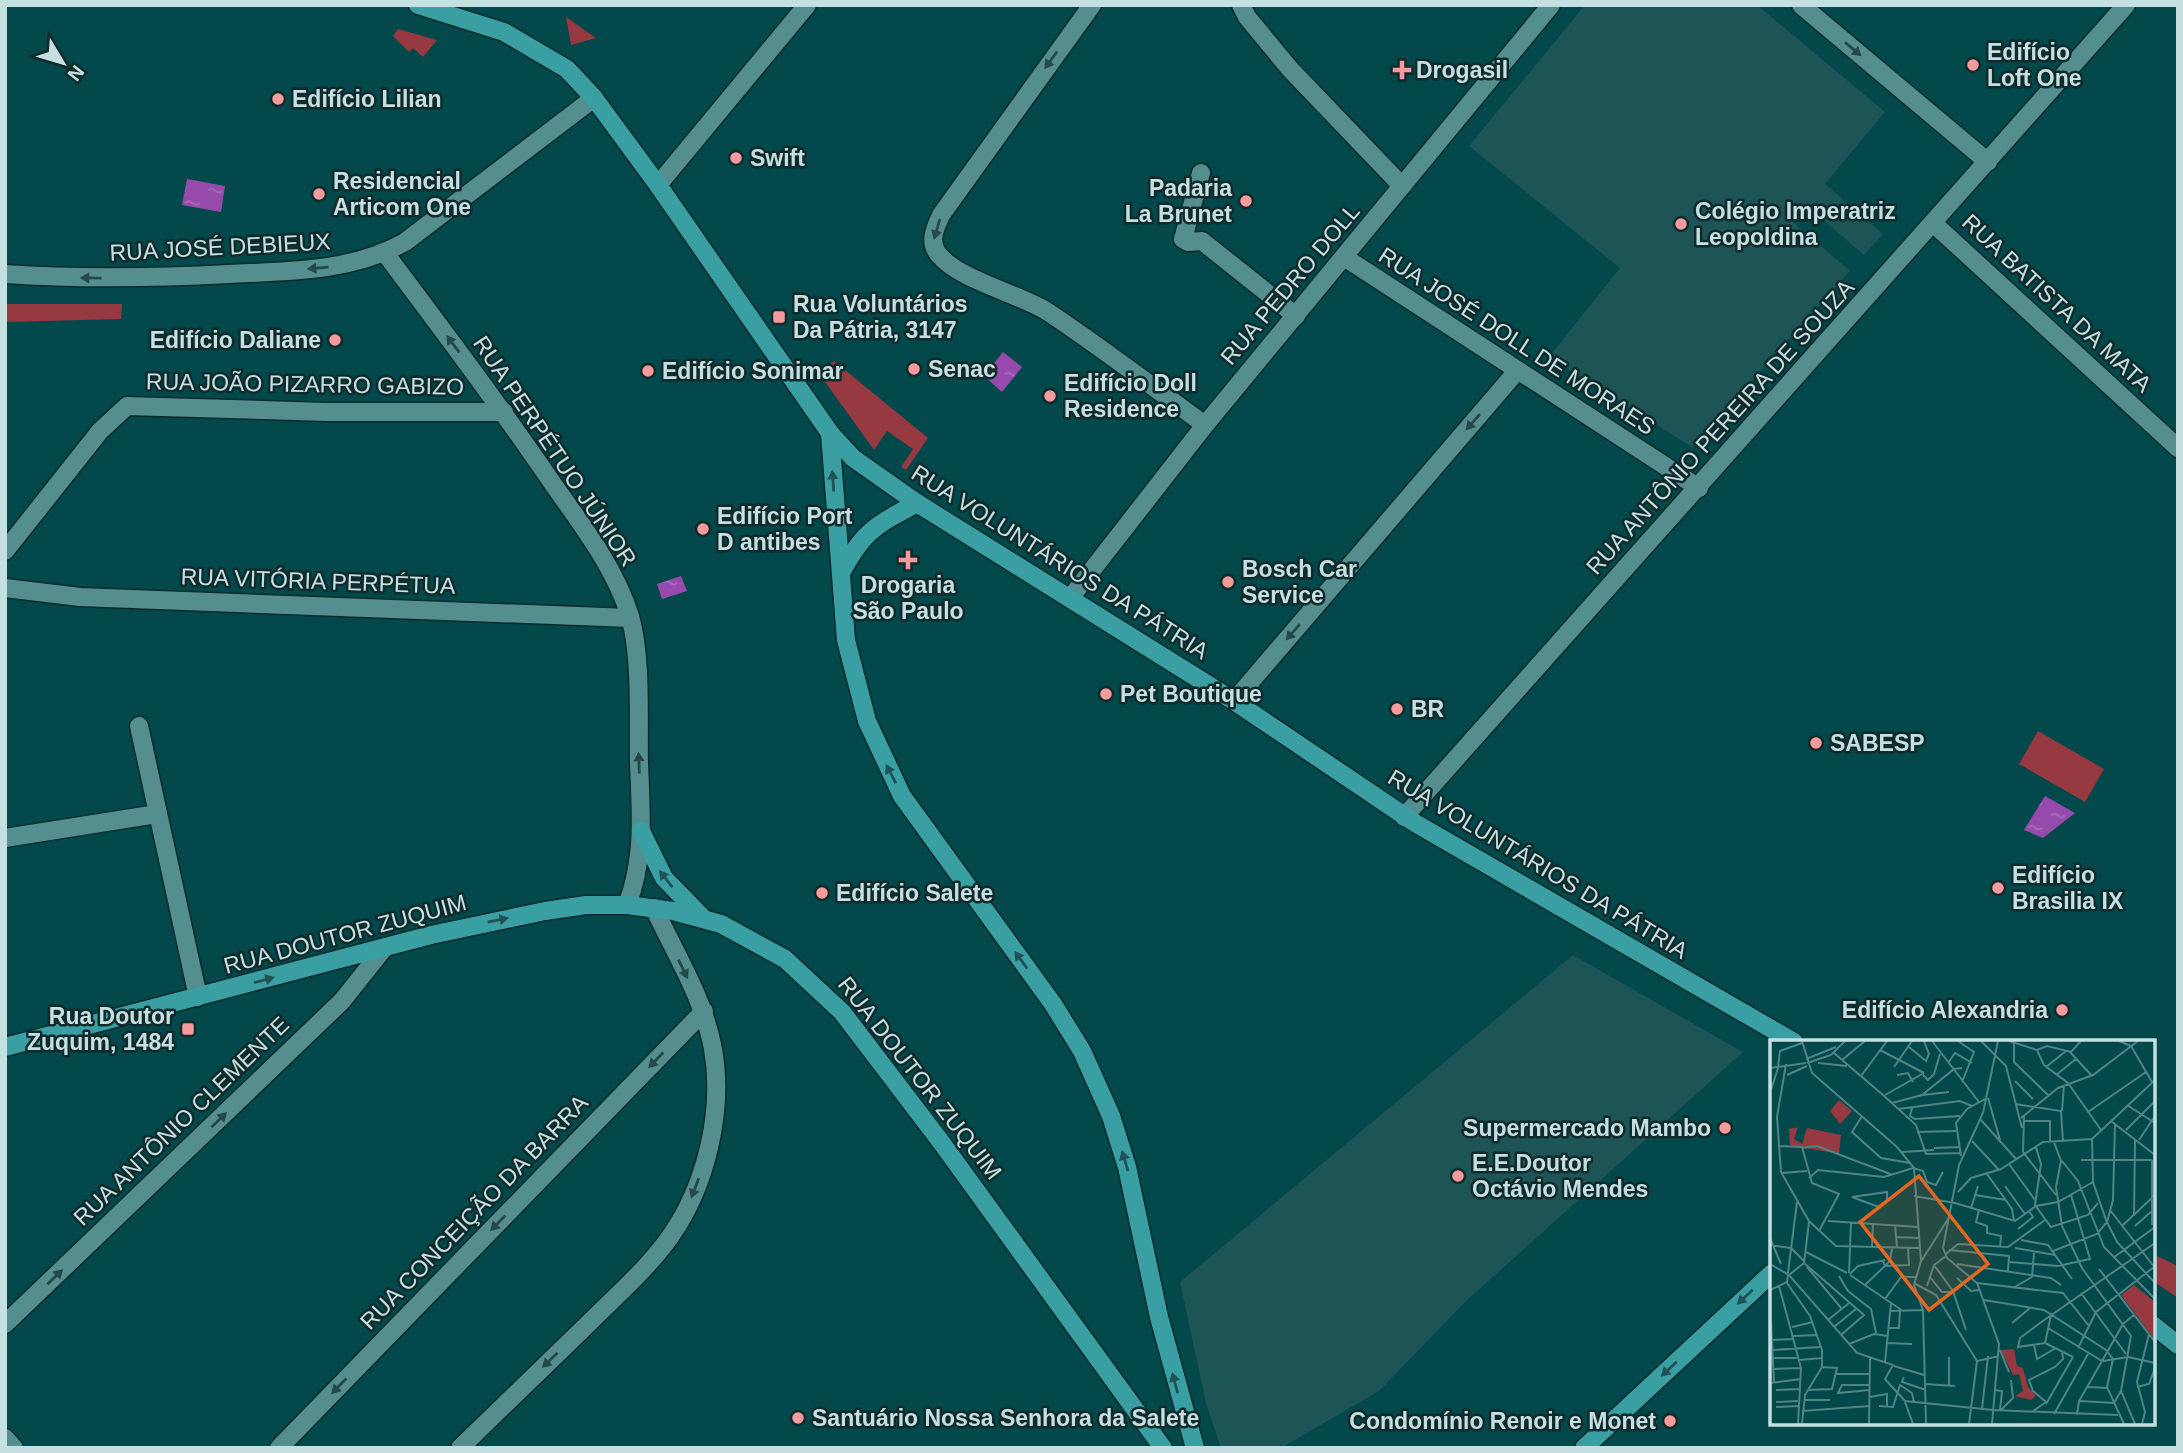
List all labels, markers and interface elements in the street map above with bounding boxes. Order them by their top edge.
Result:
north arrow [28,28,98,98]
place label: Edifício Loft One [1987,39,2082,91]
one-way arrow [1845,41,1862,56]
one-way arrow [1045,51,1059,69]
place label: Drogasil [1416,57,1508,83]
marker: Edifício Loft One [1965,57,1981,73]
text: N [64,61,89,85]
marker: Drogasil [1394,62,1410,78]
place label: Edifício Lilian [292,86,442,112]
marker: Edifício Lilian [270,91,286,107]
place label: Swift [750,145,805,171]
marker: Swift [728,150,744,166]
place label: Residencial Articom One [333,168,471,220]
place label: Padaria La Brunet [1125,175,1232,227]
marker: Residencial Articom One [311,186,327,202]
marker: Padaria La Brunet [1238,193,1254,209]
street label: RUA PEDRO DOLL [1215,198,1365,370]
place label: Colégio Imperatriz Leopoldina [1695,198,1896,250]
street label: RUA BATISTA DA MATA [1957,209,2157,398]
marker: Colégio Imperatriz Leopoldina [1673,216,1689,232]
one-way arrow [931,218,941,239]
street label: RUA JOSÉ DEBIEUX [109,228,331,266]
street label: RUA JOSÉ DOLL DE MORAES [1374,242,1660,440]
one-way arrow [307,263,329,274]
one-way arrow [80,272,102,284]
street label: RUA ANTÔNIO PEREIRA DE SOUZA [1580,273,1860,580]
place label: Rua Voluntários Da Pátria, 3147 [793,291,968,343]
marker: Rua Voluntários Da Pátria, 3147 [771,309,787,325]
place label: Edifício Daliane [150,327,321,353]
street label: RUA PERPÉTUO JÚNIOR [468,331,642,571]
marker: Edifício Daliane [327,332,343,348]
one-way arrow [446,335,460,353]
place label: Senac [928,356,996,382]
place label: Edifício Sonimar [662,358,844,384]
marker: Senac [906,361,922,377]
marker: Edifício Sonimar [640,363,656,379]
street label: RUA JOÃO PIZARRO GABIZO [146,368,464,400]
place label: Edifício Doll Residence [1064,370,1197,422]
marker: Edifício Doll Residence [1042,388,1058,404]
one-way arrow [1466,414,1481,431]
street label: RUA VOLUNTÁRIOS DA PÁTRIA [907,460,1214,665]
one-way arrow [827,470,838,492]
place label: Edifício Port D antibes [717,503,853,555]
marker: Edifício Port D antibes [695,521,711,537]
marker: Drogaria São Paulo [900,552,916,568]
place label: Bosch Car Service [1242,556,1357,608]
street label: RUA VITÓRIA PERPÉTUA [180,563,456,599]
place label: Drogaria São Paulo [852,572,964,624]
marker: Bosch Car Service [1220,574,1236,590]
one-way arrow [1286,624,1301,641]
place label: Pet Boutique [1120,681,1262,707]
marker: Pet Boutique [1098,686,1114,702]
place label: BR [1411,696,1445,722]
marker: BR [1389,701,1405,717]
place label: SABESP [1830,730,1925,756]
marker: SABESP [1808,735,1824,751]
one-way arrow [634,751,645,773]
one-way arrow [885,764,896,784]
street label: RUA VOLUNTÁRIOS DA PÁTRIA [1383,764,1693,964]
place label: Edifício Brasilia IX [2012,862,2124,914]
one-way arrow [658,870,673,888]
place label: Edifício Salete [836,880,993,906]
marker: Edifício Brasilia IX [1990,880,2006,896]
marker: Edifício Salete [814,885,830,901]
street label: RUA DOUTOR ZUQUIM [221,889,469,979]
one-way arrow [487,914,509,925]
one-way arrow [1014,951,1028,969]
one-way arrow [678,959,689,979]
street label: RUA DOUTOR ZUQUIM [833,971,1007,1185]
one-way arrow [253,974,275,985]
place label: Edifício Alexandria [1842,997,2048,1023]
marker: Edifício Alexandria [2054,1002,2070,1018]
place label: Rua Doutor Zuquim, 1484 [27,1003,174,1055]
street label: RUA ANTÔNIO CLEMENTE [67,1011,294,1231]
marker: Rua Doutor Zuquim, 1484 [180,1021,196,1037]
inset map [1770,1040,2155,1425]
one-way arrow [649,1051,665,1068]
street label: RUA CONCEIÇÃO DA BARRA [355,1089,593,1335]
one-way arrow [210,1112,227,1128]
place label: Supermercado Mambo [1463,1115,1711,1141]
marker: Supermercado Mambo [1717,1120,1733,1136]
one-way arrow [1119,1150,1129,1171]
place label: E.E.Doutor Octávio Mendes [1472,1150,1648,1202]
marker: E.E.Doutor Octávio Mendes [1450,1168,1466,1184]
one-way arrow [689,1177,700,1198]
one-way arrow [490,1214,506,1231]
one-way arrow [46,1269,63,1285]
one-way arrow [1737,1289,1754,1305]
one-way arrow [542,1352,559,1368]
one-way arrow [1661,1360,1678,1376]
one-way arrow [1169,1371,1180,1393]
one-way arrow [331,1378,347,1394]
place label: Santuário Nossa Senhora da Salete [812,1405,1199,1431]
place label: Condomínio Renoir e Monet [1349,1408,1656,1434]
marker: Santuário Nossa Senhora da Salete [790,1410,806,1426]
marker: Condomínio Renoir e Monet [1662,1413,1678,1429]

